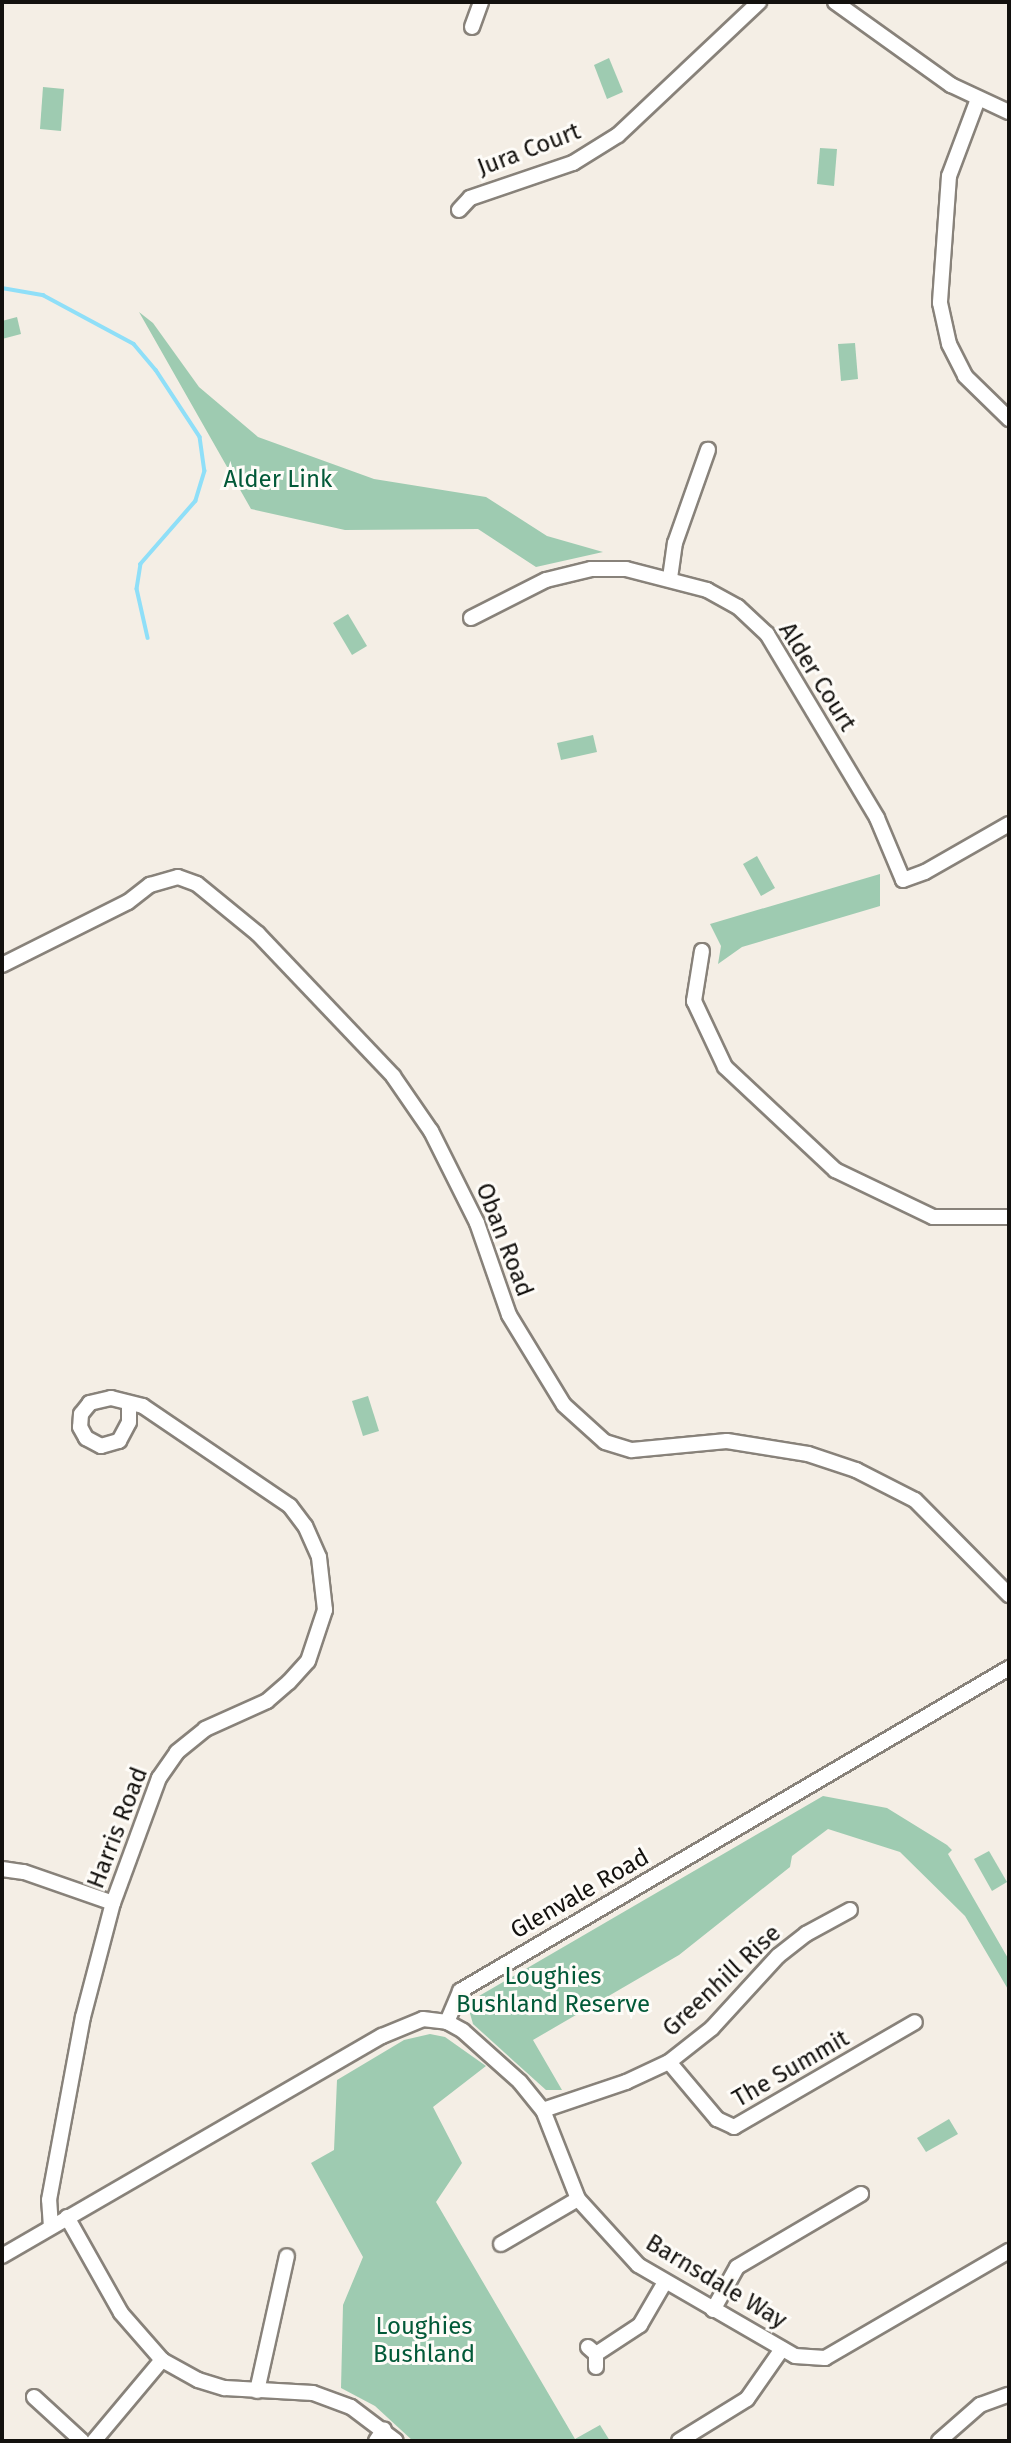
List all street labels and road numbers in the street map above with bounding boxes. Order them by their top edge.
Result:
street label: Jura Court [473,117,585,183]
street label: Alder Court [772,617,862,737]
street label: Oban Road [469,1179,539,1301]
street label: Harris Road [82,1763,154,1893]
street label: Glenvale Road [506,1843,654,1945]
street label: Greenhill Rise [657,1919,787,2043]
street label: The Summit [728,2024,854,2114]
street label: Barnsdale Way [640,2229,792,2335]

